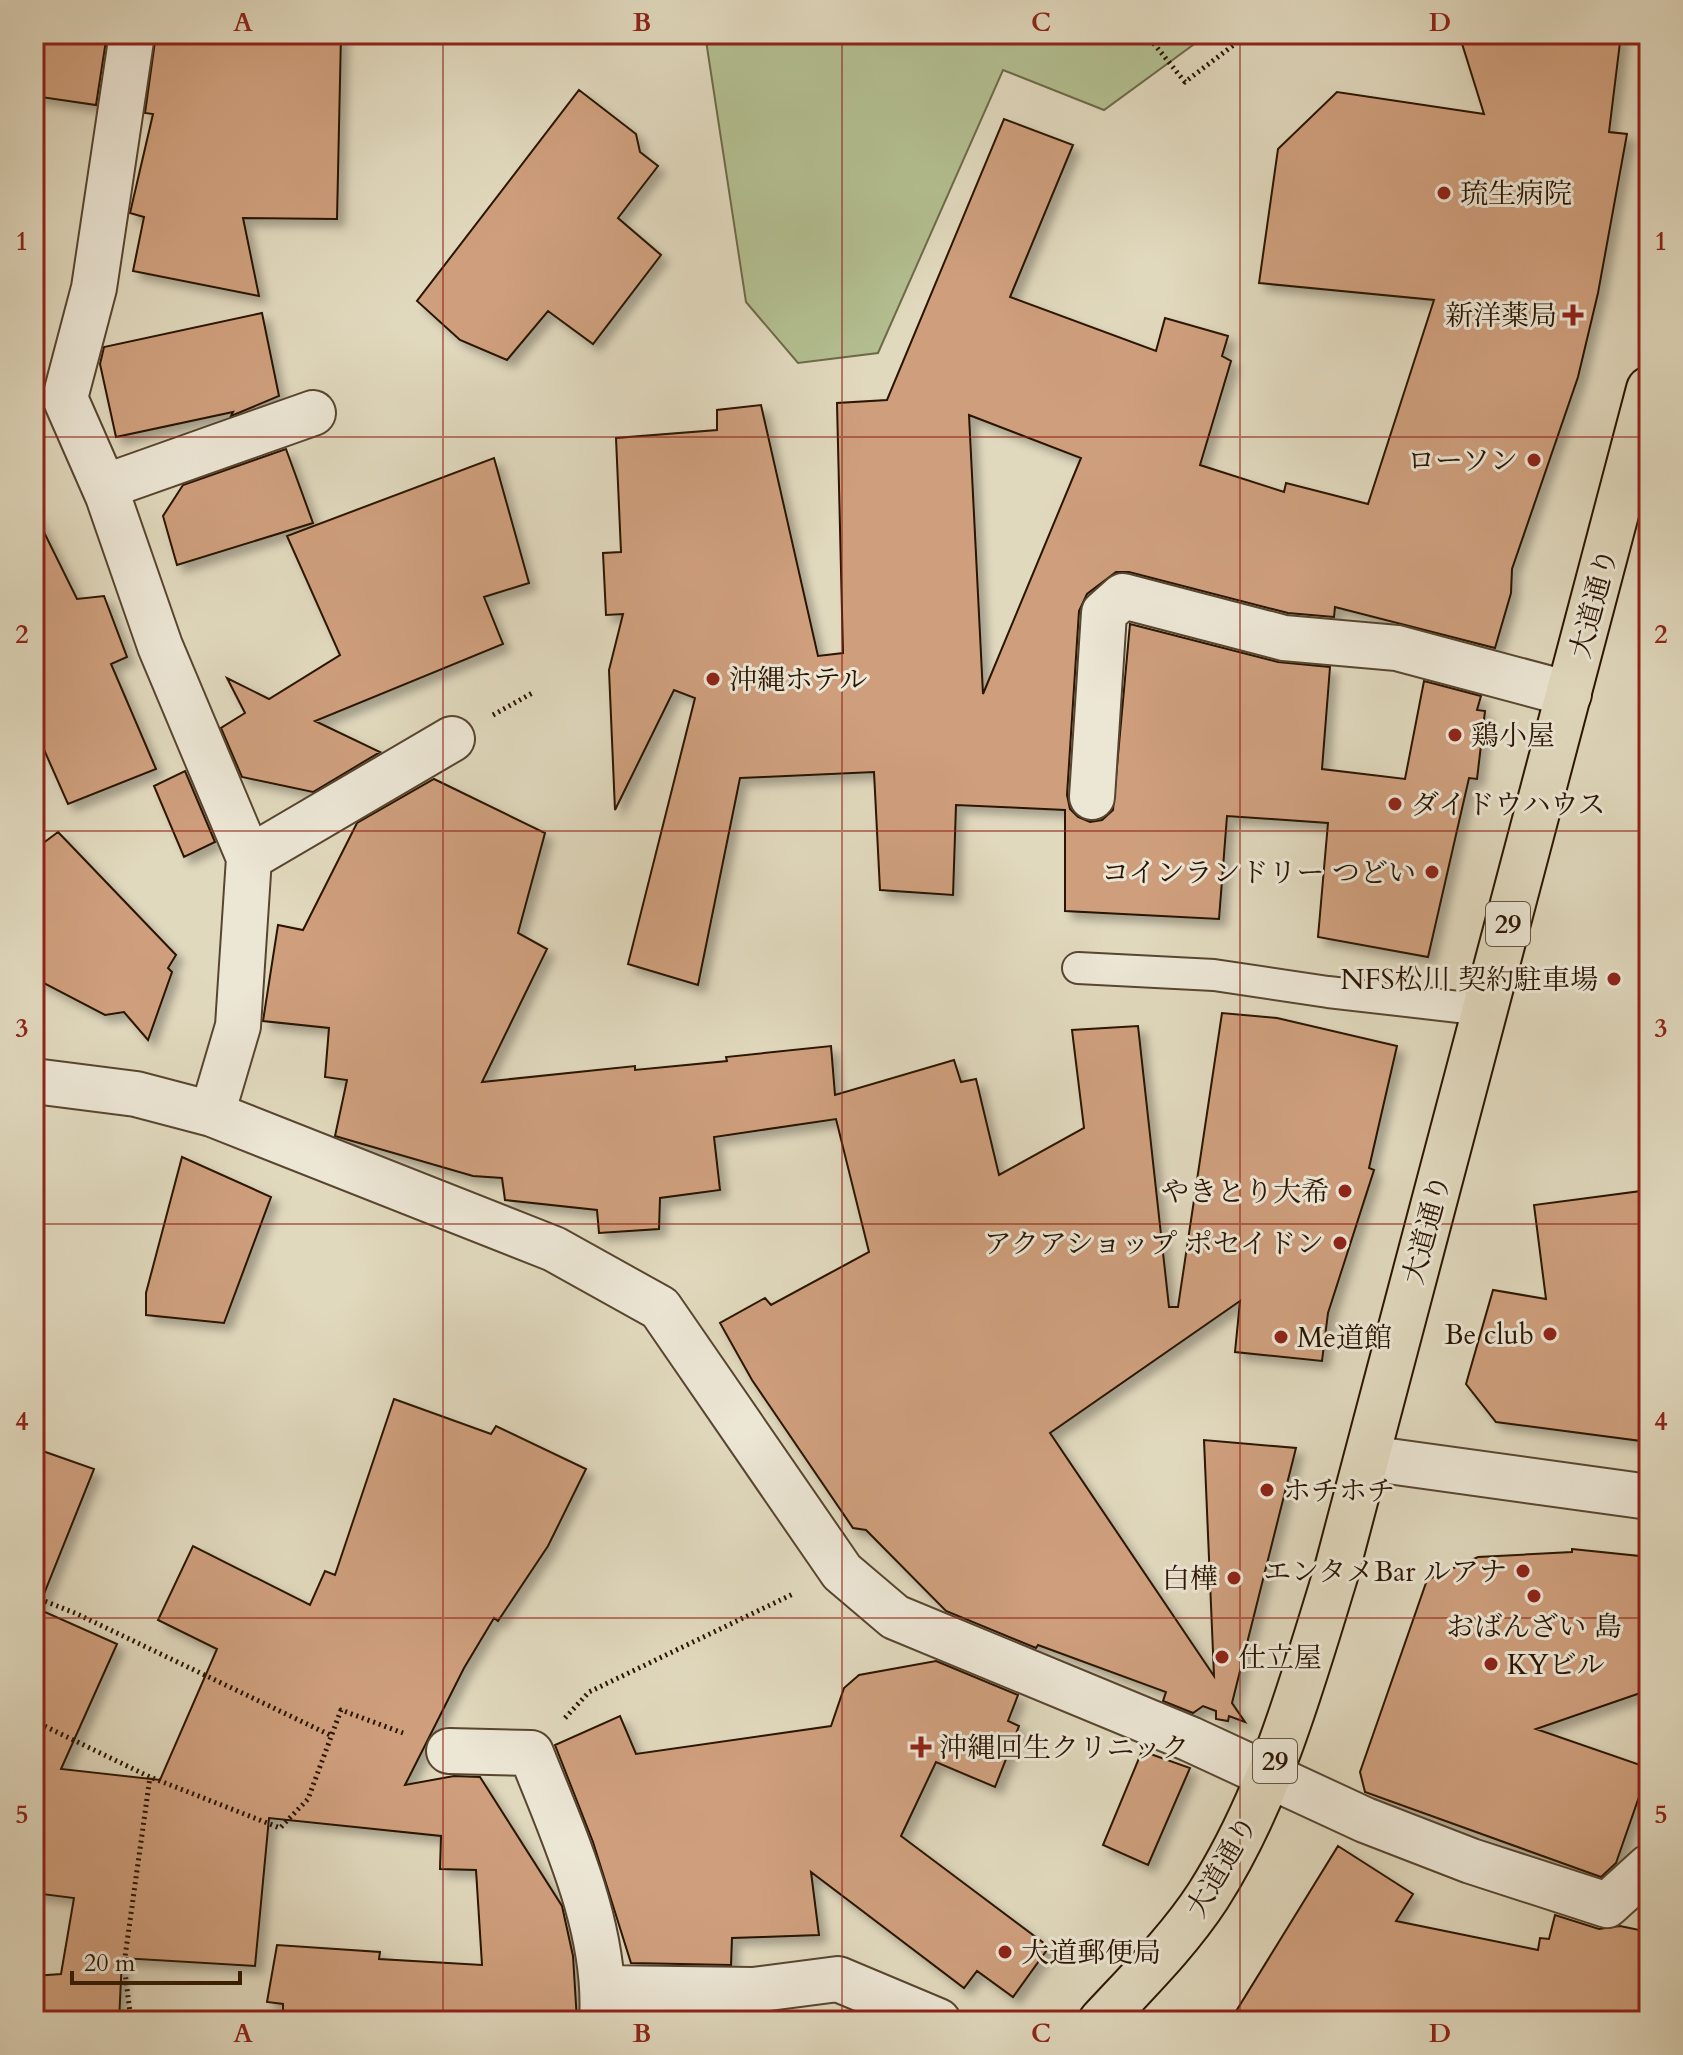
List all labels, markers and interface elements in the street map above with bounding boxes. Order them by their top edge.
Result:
text: A [233,5,253,40]
text: B [633,5,651,40]
text: C [1031,5,1051,40]
text: D [1429,5,1451,40]
place label: 琉生病院 [1460,175,1572,213]
marker: 琉生病院 [1435,184,1453,202]
text: 1 [15,224,29,259]
text: 1 [1654,224,1668,259]
place label: 新洋薬局 [1445,297,1557,335]
marker: 新洋薬局 [1564,306,1582,324]
place label: ローソン [1407,442,1518,480]
marker: ローソン [1525,451,1543,469]
street label: 大道通り [1561,544,1627,662]
text: 2 [15,617,29,652]
text: 2 [1654,617,1668,652]
place label: 沖縄ホテル [729,661,868,699]
marker: 沖縄ホテル [704,670,722,688]
place label: 鶏小屋 [1471,717,1555,755]
marker: 鶏小屋 [1446,726,1464,744]
place label: ダイドウハウス [1411,786,1606,824]
marker: ダイドウハウス [1386,795,1404,813]
place label: コインランドリー つどい [1101,854,1416,892]
marker: コインランドリー つどい [1423,863,1441,881]
road number: 29 [1486,902,1530,946]
place label: NFS松川 契約駐車場 [1341,961,1598,999]
marker: NFS松川 契約駐車場 [1605,970,1623,988]
text: 3 [15,1011,29,1046]
text: 3 [1654,1011,1668,1046]
street label: 大道通り [1394,1170,1460,1288]
place label: やきとり大希 [1161,1173,1329,1211]
marker: やきとり大希 [1336,1182,1354,1200]
place label: アクアショップ ポセイドン [984,1225,1324,1263]
marker: アクアショップ ポセイドン [1331,1234,1349,1252]
place label: Be club [1444,1316,1534,1354]
place label: Me道館 [1297,1319,1392,1357]
marker: Be club [1541,1325,1559,1343]
marker: Me道館 [1272,1328,1290,1346]
text: 4 [15,1404,29,1439]
text: 4 [1654,1404,1668,1439]
place label: ホチホチ [1283,1472,1395,1510]
marker: ホチホチ [1258,1481,1276,1499]
place label: エンタメBar ルアナ [1263,1553,1507,1591]
place label: 白樺 [1162,1560,1218,1598]
marker: エンタメBar ルアナ [1514,1562,1532,1580]
marker: 白樺 [1225,1569,1243,1587]
marker: おばんざい 島 [1525,1587,1543,1605]
place label: おばんざい 島 [1446,1608,1622,1646]
place label: 仕立屋 [1238,1639,1322,1677]
place label: KYビル [1507,1646,1605,1684]
marker: 仕立屋 [1213,1648,1231,1666]
marker: KYビル [1482,1655,1500,1673]
place label: 沖縄回生クリニック [939,1729,1189,1767]
marker: 沖縄回生クリニック [910,1736,932,1758]
road number: 29 [1253,1739,1297,1783]
text: 5 [15,1797,29,1832]
text: 5 [1654,1797,1668,1832]
street label: 大道通り [1177,1808,1266,1925]
place label: 大道郵便局 [1021,1934,1161,1972]
scale bar [72,1935,240,1985]
marker: 大道郵便局 [996,1943,1014,1961]
text: 20 m [84,1947,136,1980]
text: A [233,2016,253,2051]
text: B [633,2016,651,2051]
text: C [1031,2016,1051,2051]
text: D [1429,2016,1451,2051]

